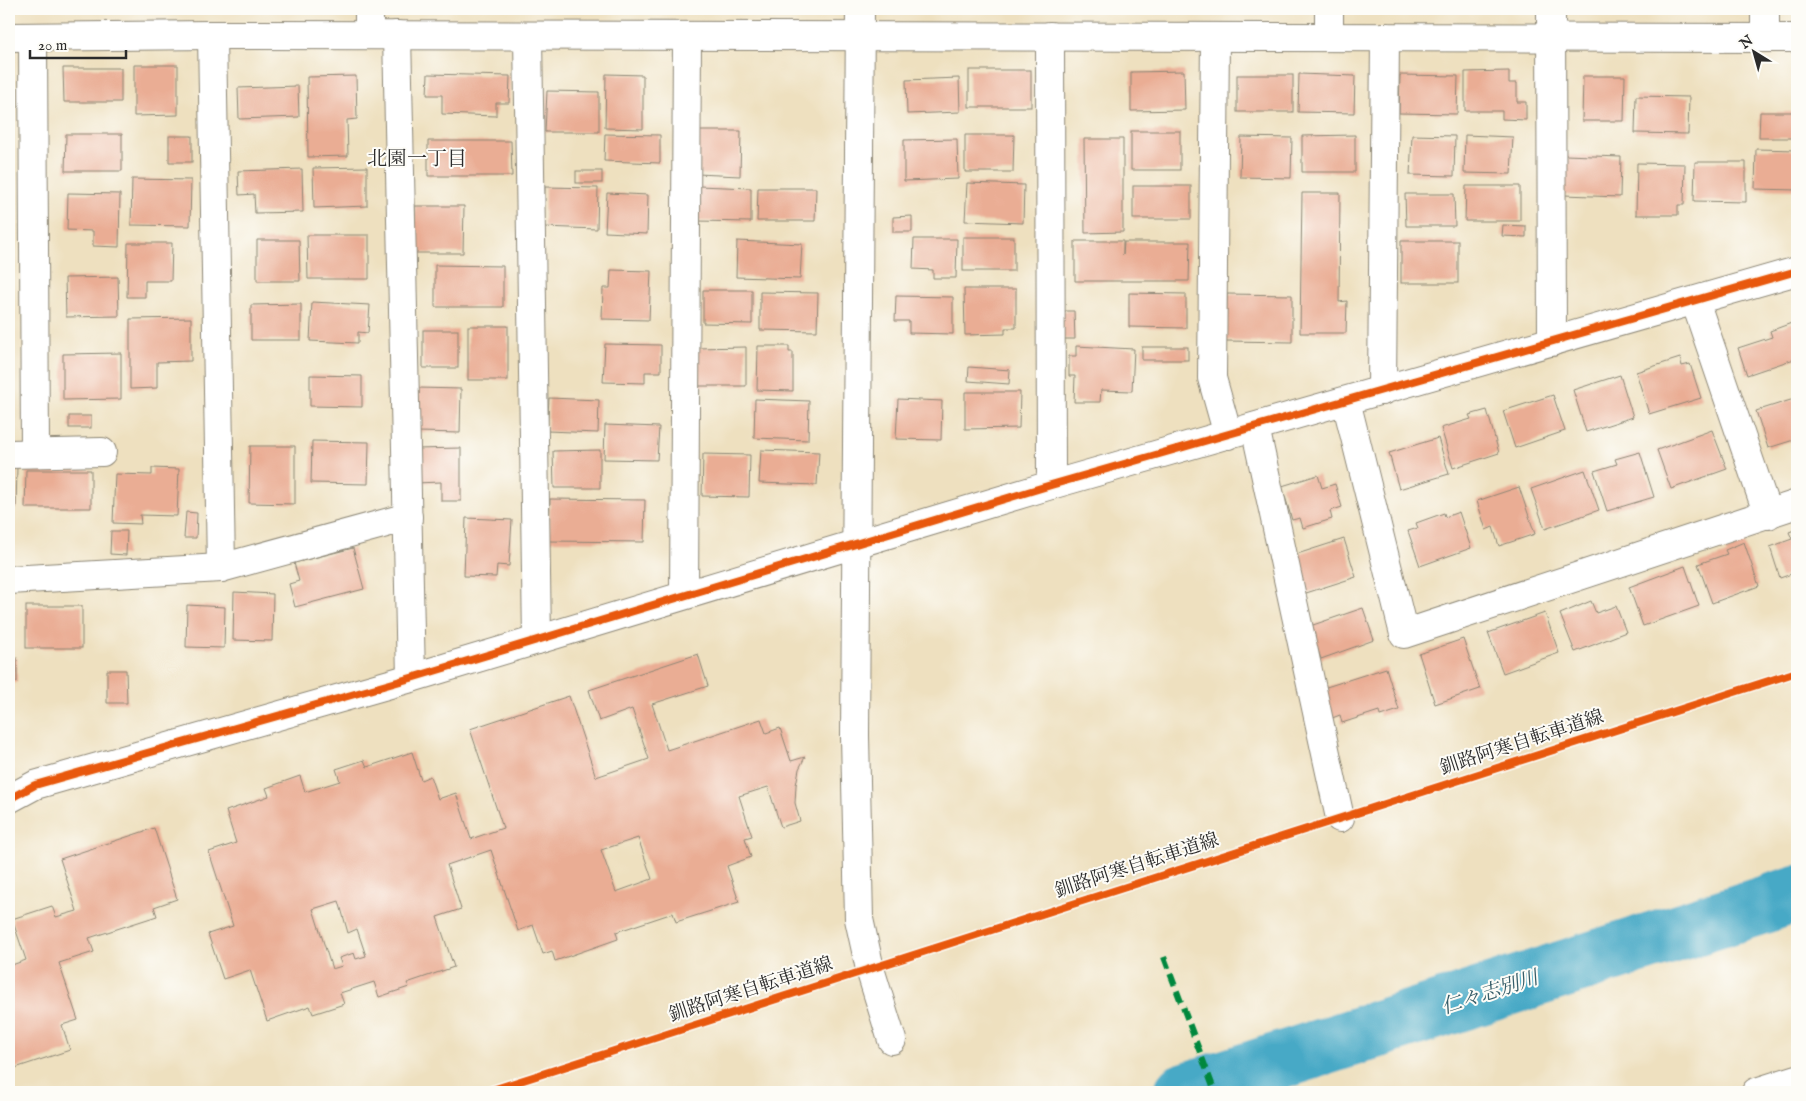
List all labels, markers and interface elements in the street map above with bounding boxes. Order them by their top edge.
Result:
scale bar [30,28,126,60]
north arrow [1728,28,1778,78]
text: N [1736,32,1757,54]
text: 20 m [38,36,68,55]
district label: 北園一丁目 [367,147,467,172]
street label: 釧路阿寒自転車道線 [1437,705,1607,781]
street label: 釧路阿寒自転車道線 [1052,828,1222,904]
street label: 釧路阿寒自転車道線 [666,952,836,1028]
water label: 仁々志別川 [1439,965,1543,1020]

